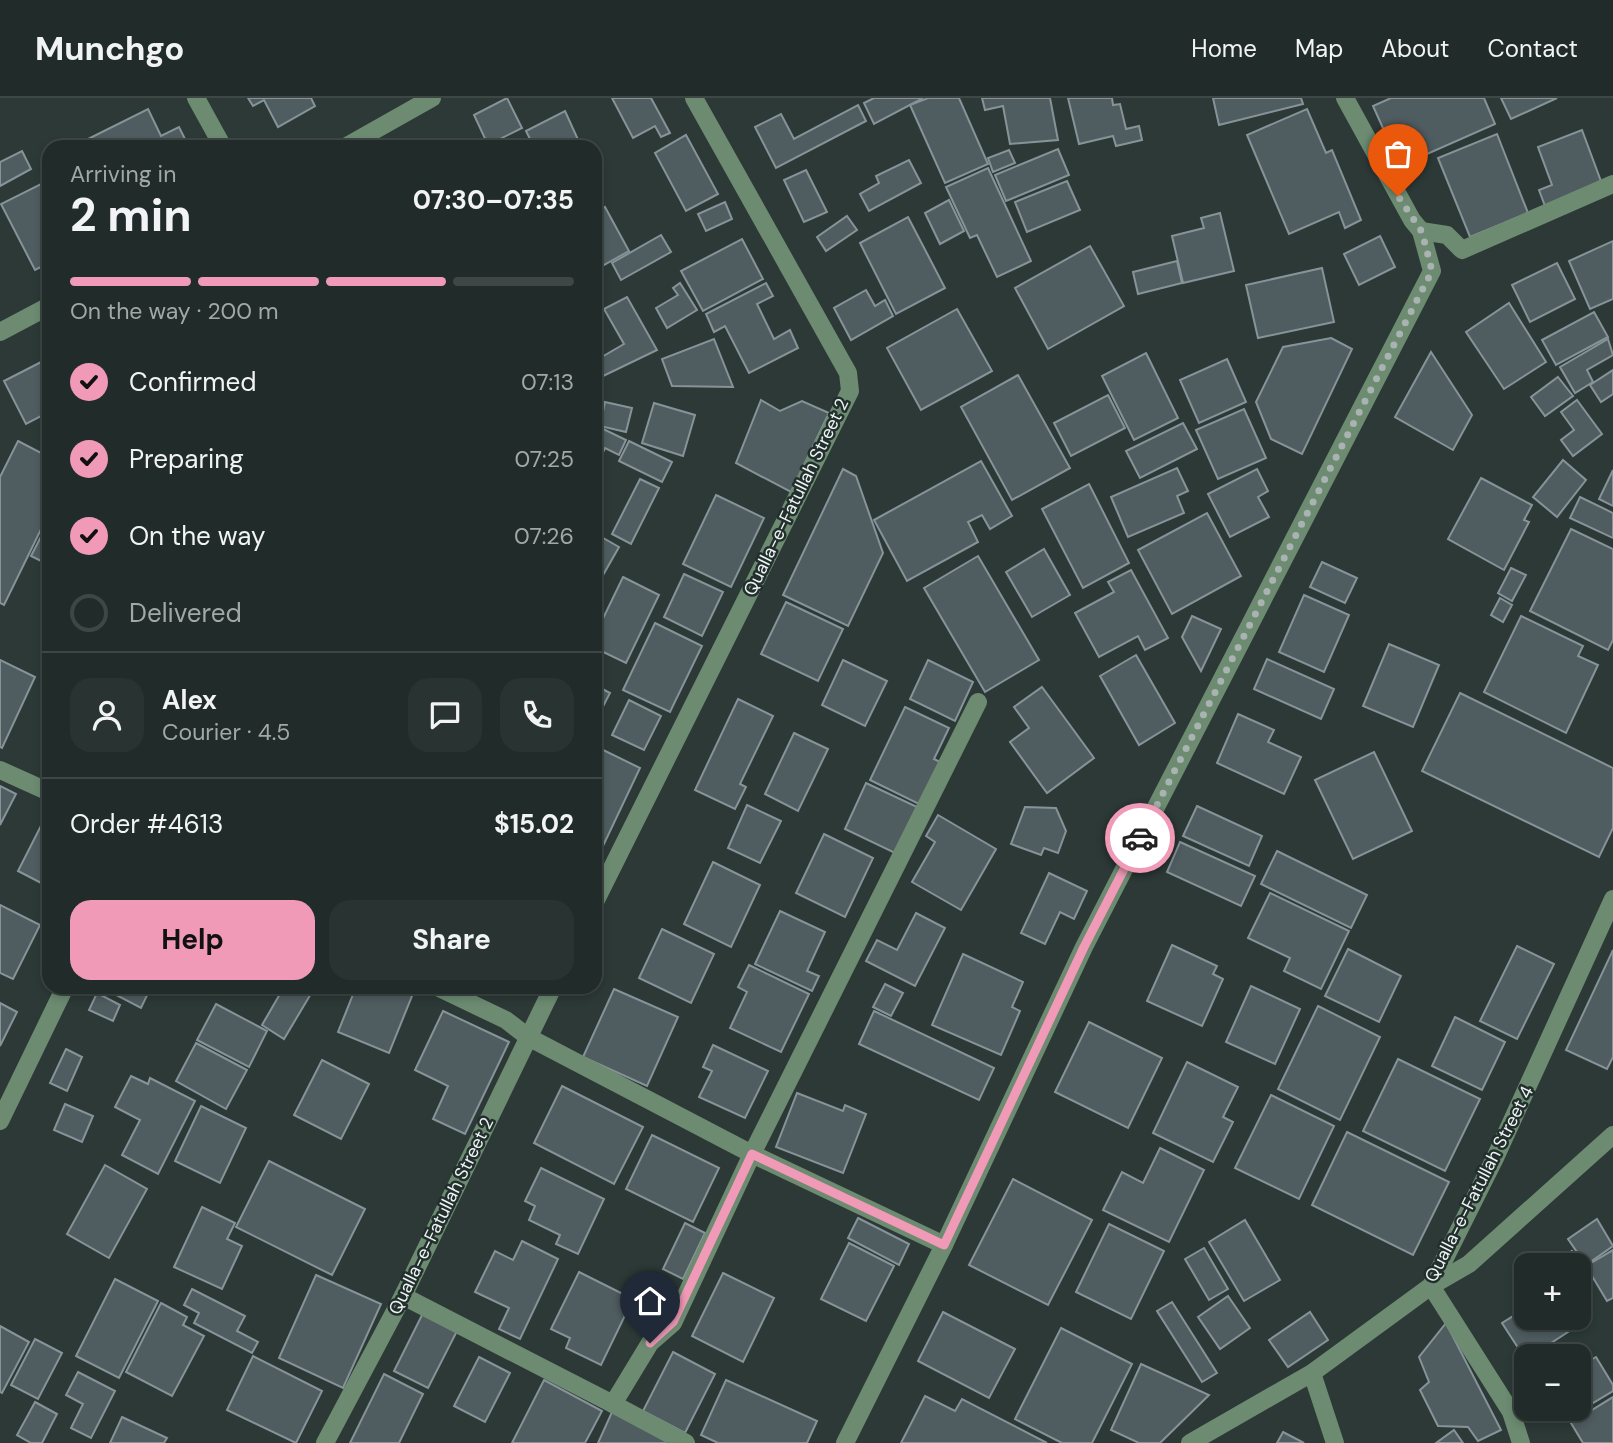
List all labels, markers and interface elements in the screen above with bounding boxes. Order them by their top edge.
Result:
text: Munchgo [35,27,185,70]
text: Home [1191,33,1257,64]
text: Map [1295,33,1343,64]
text: About [1381,33,1450,64]
text: Contact [1488,33,1578,64]
pin [1368,124,1428,196]
icon: bag [1379,135,1417,173]
text: Arriving in [70,159,176,189]
text: 07:30–07:35 [413,183,574,217]
text: 2 min [70,185,192,245]
text: On the way · 200 m [70,296,279,326]
icon: check [70,363,108,401]
text: Confirmed [129,365,256,399]
text: 07:13 [521,367,574,397]
street label: Qualla-e-Fatullah Street 2 [738,394,854,600]
icon: check [70,440,108,478]
text: Preparing [129,442,244,476]
text: 07:25 [514,444,574,474]
icon: check [70,517,108,555]
text: On the way [129,519,265,553]
text: 07:26 [514,521,574,551]
text: Delivered [129,596,242,630]
button: person [70,678,144,752]
button: chat [408,678,482,752]
button: phone [500,678,574,752]
text: Alex [162,683,217,717]
text: Courier · 4.5 [162,717,290,747]
courier [1105,803,1175,873]
text: Order #4613 [70,807,223,841]
text: $15.02 [494,807,574,841]
icon: car [1121,819,1159,857]
button: Help [70,900,315,980]
button: Share [329,900,574,980]
street label: Qualla-e-Fatullah Street 4 [1419,1082,1539,1286]
street label: Qualla-e-Fatullah Street 2 [383,1113,499,1319]
map controls [1514,1253,1591,1421]
button: + [1514,1253,1591,1330]
pin [620,1271,680,1343]
icon: home [631,1282,669,1320]
button: − [1514,1344,1591,1421]

